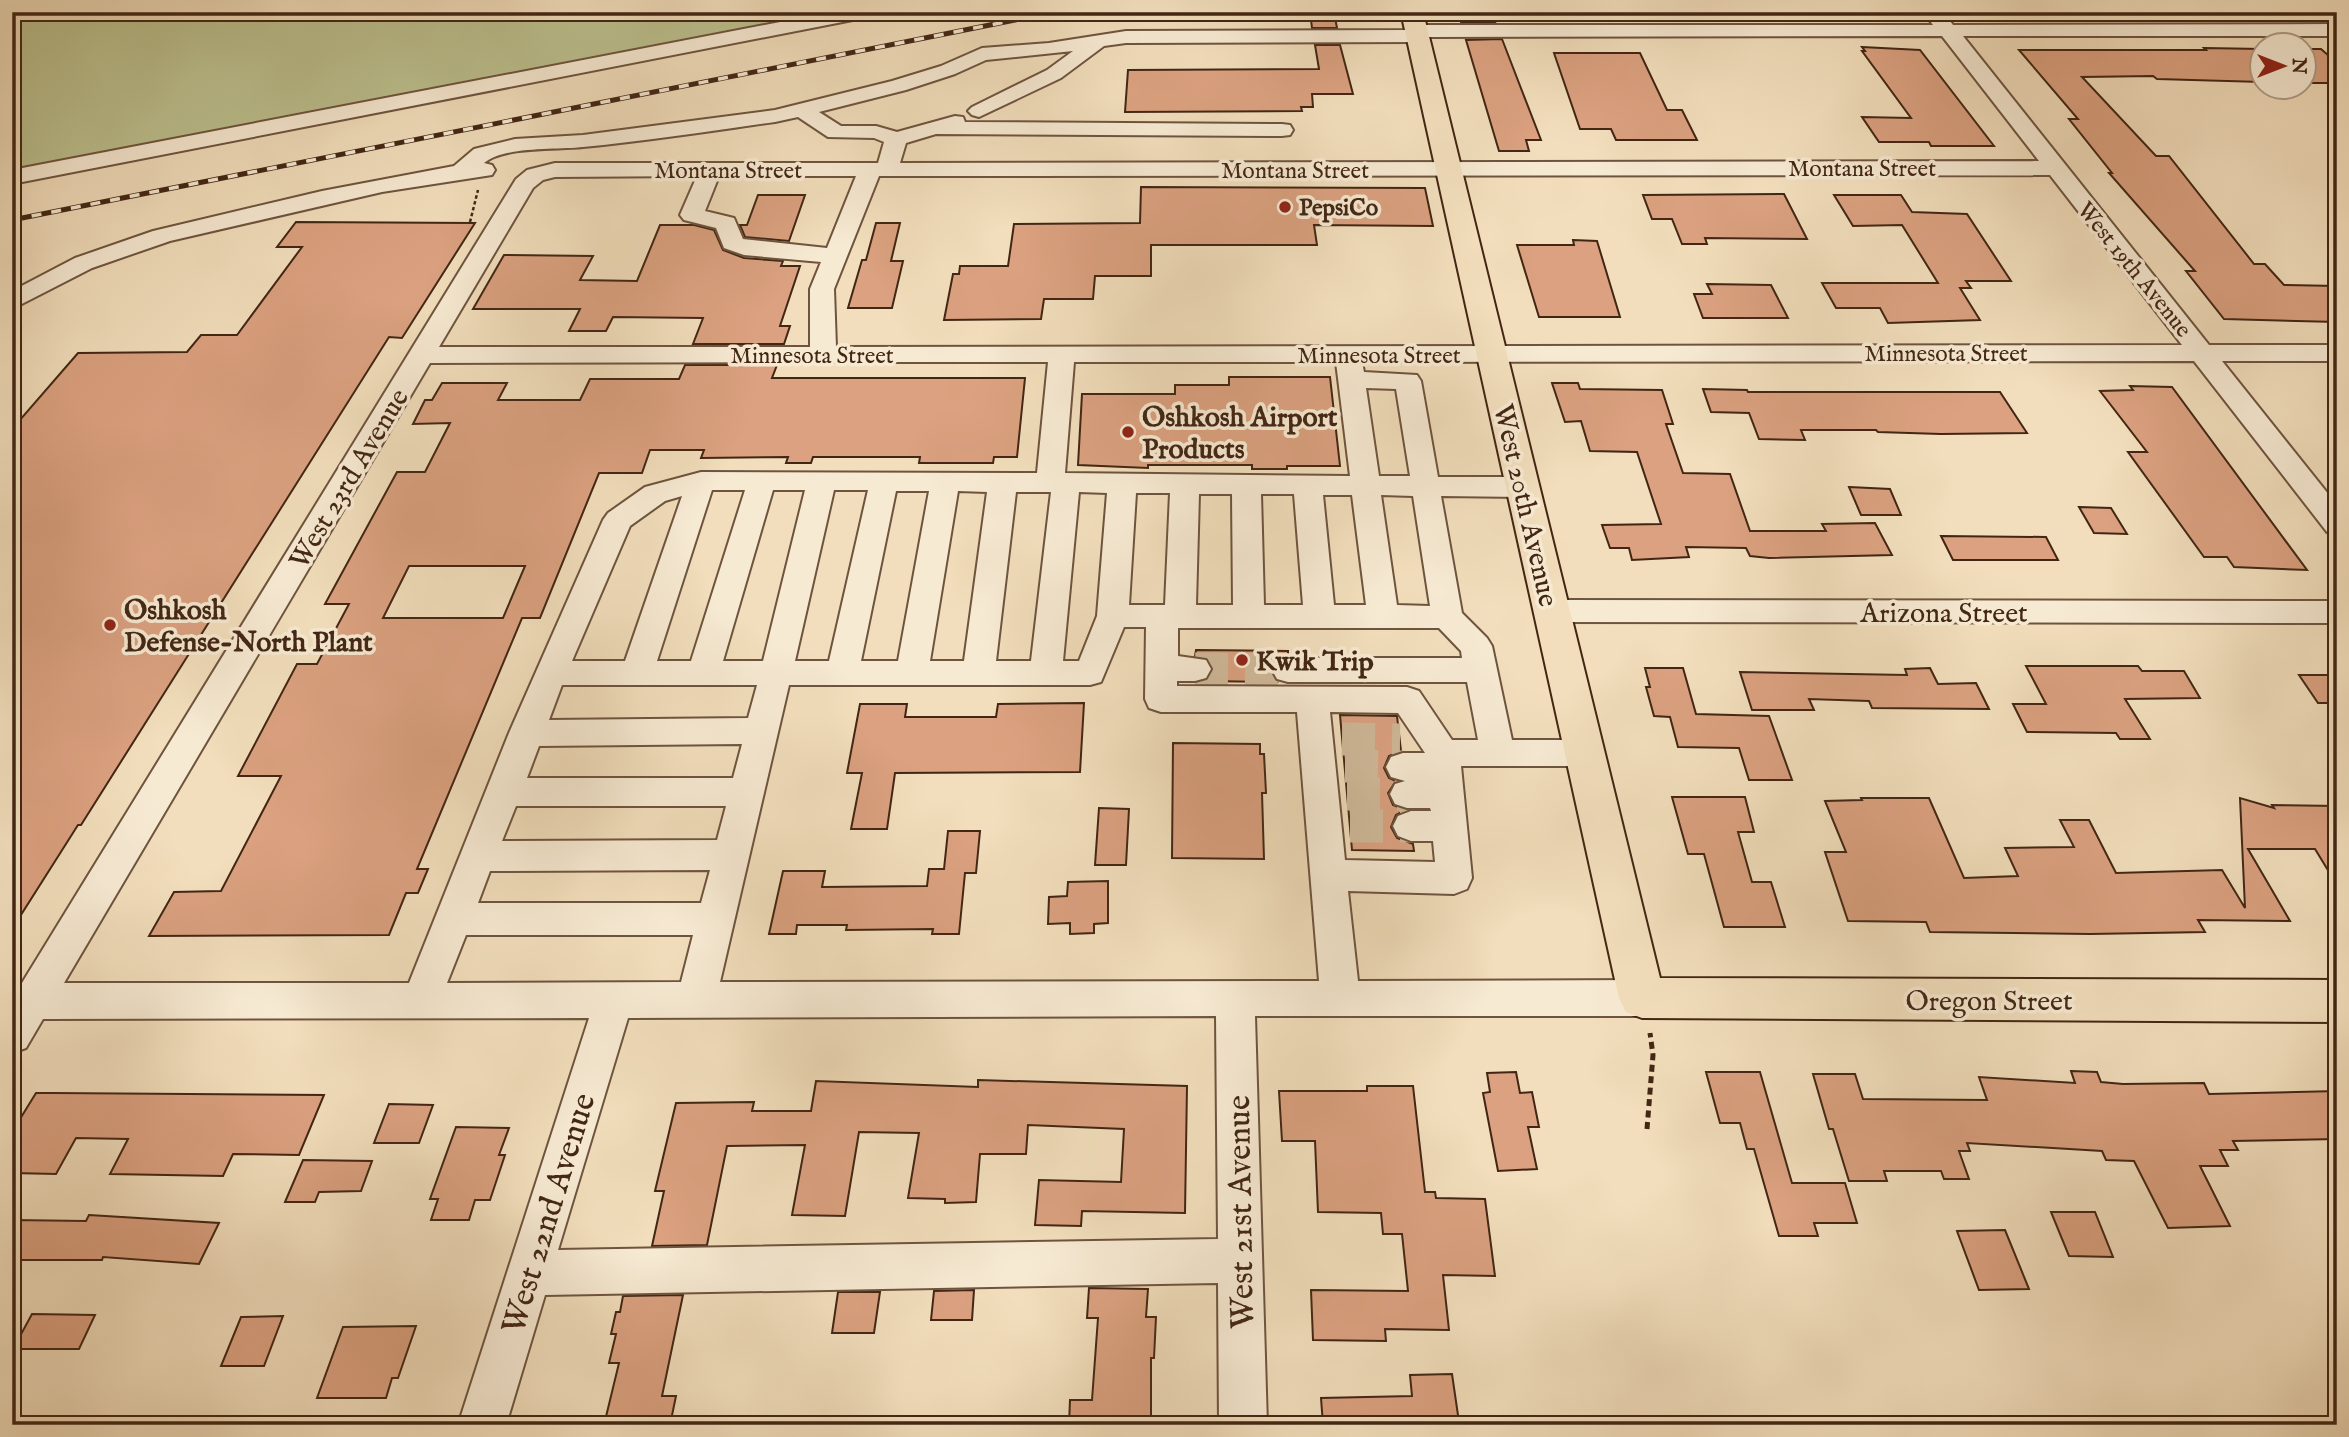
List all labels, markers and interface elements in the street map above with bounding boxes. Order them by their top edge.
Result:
north arrow [2248,32,2318,102]
text: N [2286,57,2310,75]
street label: Montana Street [1788,155,1936,184]
street label: Montana Street [654,157,802,186]
street label: Montana Street [1221,157,1369,186]
place label: PepsiCo [1299,194,1379,223]
street label: West 19th Avenue [2070,196,2197,344]
marker: PepsiCo [1277,199,1293,215]
street label: Minnesota Street [1864,340,2028,369]
street label: Minnesota Street [730,342,894,371]
street label: Minnesota Street [1297,342,1461,371]
street label: West 23rd Avenue [283,383,418,576]
place label: Oshkosh Airport Products [1142,401,1338,468]
street label: West 20th Avenue [1484,401,1565,610]
marker: Oshkosh Airport Products [1120,424,1136,440]
place label: Oshkosh Defense-North Plant [124,594,373,661]
street label: Arizona Street [1859,597,2028,632]
marker: Oshkosh Defense-North Plant [102,617,118,633]
place label: Kwik Trip [1256,645,1374,680]
marker: Kwik Trip [1234,652,1250,668]
street label: Oregon Street [1905,985,2073,1020]
street label: West 22nd Avenue [493,1089,606,1339]
street label: West 21st Avenue [1219,1095,1265,1329]

